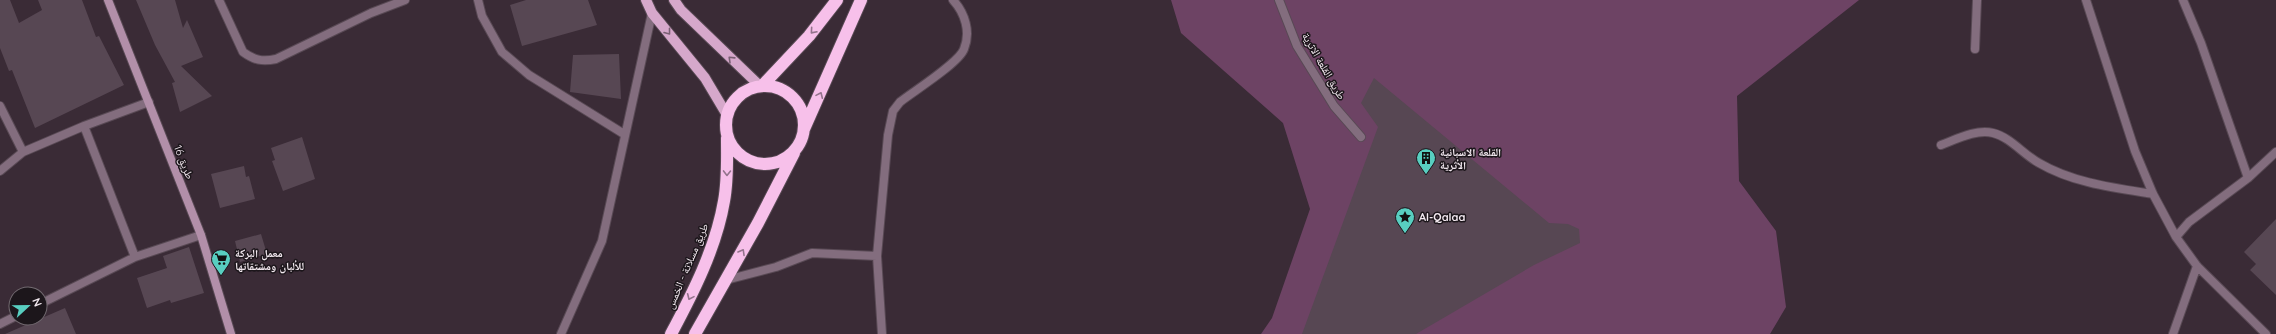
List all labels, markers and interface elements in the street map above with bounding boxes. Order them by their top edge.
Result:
one-way arrow [811,26,818,33]
one-way arrow [663,28,670,35]
street label: طريق القلعة الاثرية [1299,30,1349,102]
one-way arrow [728,57,736,64]
one-way arrow [815,91,823,98]
street label: طريق 16 [171,143,197,181]
place label: القلعة الاسبانية الأثرية [1440,145,1501,172]
building icon: القلعة الاسبانية الأثرية [1415,147,1437,175]
one-way arrow [723,170,731,176]
place icon: Al-Qalaa [1394,206,1416,234]
place label: Al-Qalaa [1419,210,1466,224]
street label: طريق مسلاتة - الخمس [663,221,711,311]
place label: معمل البركة للألبان ومشتقاتها [235,246,304,274]
supermarket icon: معمل البركة للألبان ومشتقاتها [210,248,232,276]
one-way arrow [738,248,745,256]
north arrow [8,286,48,326]
one-way arrow [686,293,694,300]
text: N [29,296,45,309]

